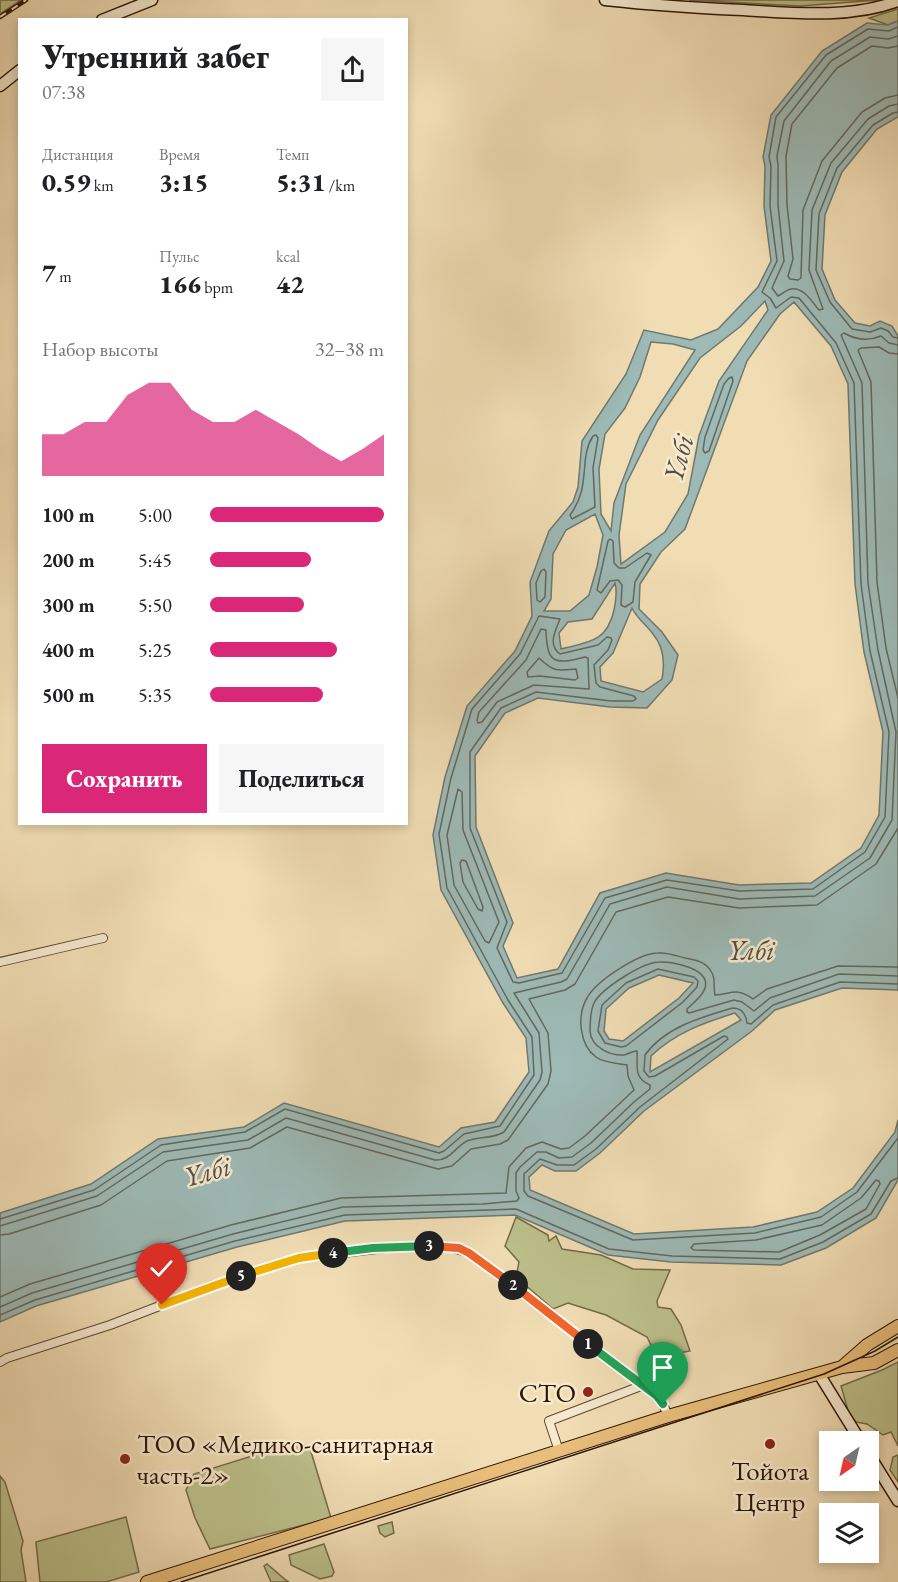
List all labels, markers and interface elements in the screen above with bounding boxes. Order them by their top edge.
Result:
text: Утренний забег [42,35,269,78]
button: share [321,38,384,101]
text: 07:38 [42,79,85,105]
text: Дистанция [42,144,113,165]
text: Время [159,144,200,165]
text: Темп [276,144,309,165]
text: 0.59 [42,165,91,199]
text: 3:15 [159,165,209,199]
text: 5:31 [276,165,326,199]
text: km [91,175,114,196]
text: /km [326,175,355,196]
text: Пульс [159,246,200,267]
text: kcal [276,246,300,267]
text: 7 [42,256,56,290]
text: m [56,266,72,287]
text: 166 [159,267,201,301]
text: 42 [276,267,304,301]
text: bpm [201,277,233,298]
text: Набор высоты [42,336,158,362]
text: 32–38 m [315,336,384,362]
water label: Үлбі [655,429,702,485]
text: 100 m [42,502,95,528]
text: 5:00 [138,502,172,528]
text: 200 m [42,547,95,573]
text: 5:45 [138,547,172,573]
text: 300 m [42,592,95,618]
text: 5:50 [138,592,172,618]
text: 400 m [42,637,95,663]
text: 5:25 [138,637,172,663]
text: 500 m [42,682,95,708]
text: 5:35 [138,682,172,708]
button: Сохранить [42,744,207,813]
button: Поделиться [219,744,384,813]
water label: Үлбі [727,932,776,968]
water label: Үлбі [179,1147,236,1195]
pin: 3 [414,1231,444,1261]
text: 3 [425,1235,433,1256]
pin: 4 [318,1238,348,1268]
text: 4 [329,1242,337,1263]
pin [136,1243,187,1305]
icon: check [145,1252,178,1285]
pin: 5 [226,1261,256,1291]
text: 5 [237,1265,245,1286]
pin: 2 [498,1270,528,1300]
text: 2 [509,1274,517,1295]
pin: 1 [573,1329,603,1359]
text: 1 [584,1333,592,1354]
pin [637,1342,688,1404]
icon: arrive [646,1351,679,1384]
place label: СТО [519,1375,576,1410]
marker: СТО [581,1385,595,1399]
place label: ТОО «Медико-санитарная часть-2» [137,1426,434,1492]
north arrow [819,1431,879,1491]
map controls [819,1431,879,1563]
marker: Тойота Центр [763,1437,777,1451]
marker: ТОО «Медико-санитарная часть-2» [118,1452,132,1466]
place label: Тойота Центр [731,1453,809,1519]
button: layers [819,1503,879,1563]

